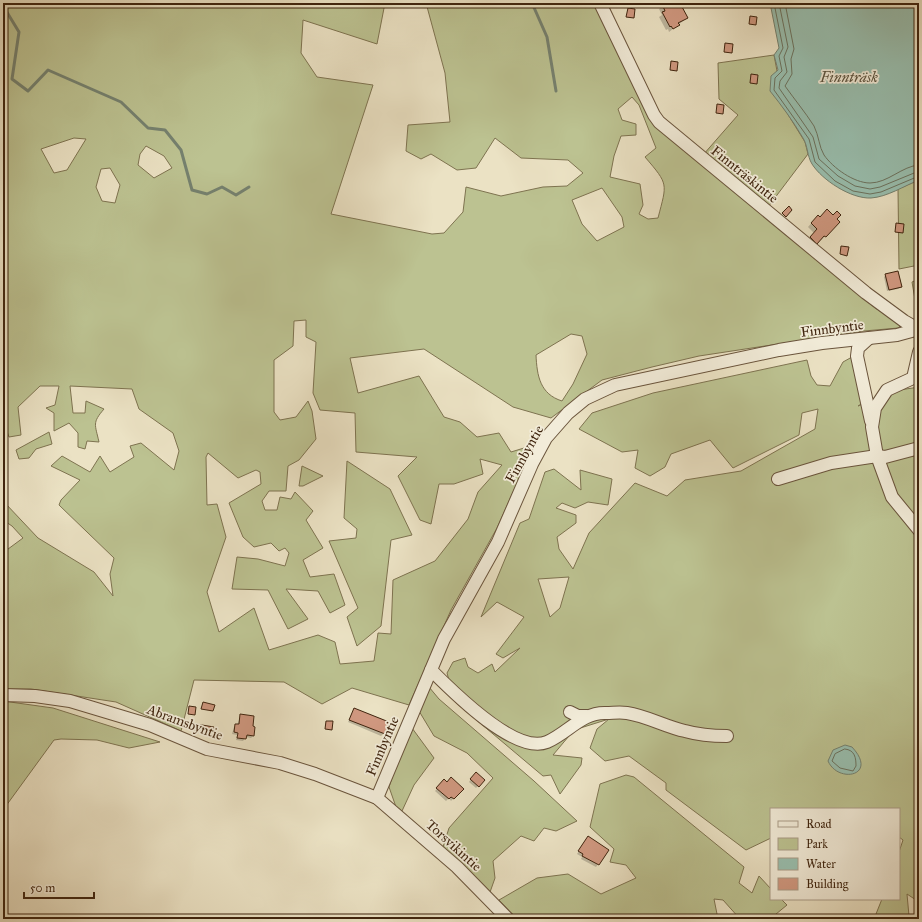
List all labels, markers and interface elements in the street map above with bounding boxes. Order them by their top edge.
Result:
water label: Finnträsk [819,68,878,86]
street label: Finnträskintie [708,142,782,207]
street label: Finnbyntie [800,316,865,341]
street label: Finnbyntie [502,422,547,486]
street label: Abramsbyntie [144,701,225,744]
street label: Finnbyntie [362,714,403,779]
legend [770,808,900,900]
street label: Torsvikintie [422,816,485,875]
text: Road [806,817,832,831]
text: Park [806,837,828,851]
text: Water [806,857,836,871]
scale bar [24,874,94,900]
text: Building [806,877,849,892]
text: 50 m [30,881,55,895]

